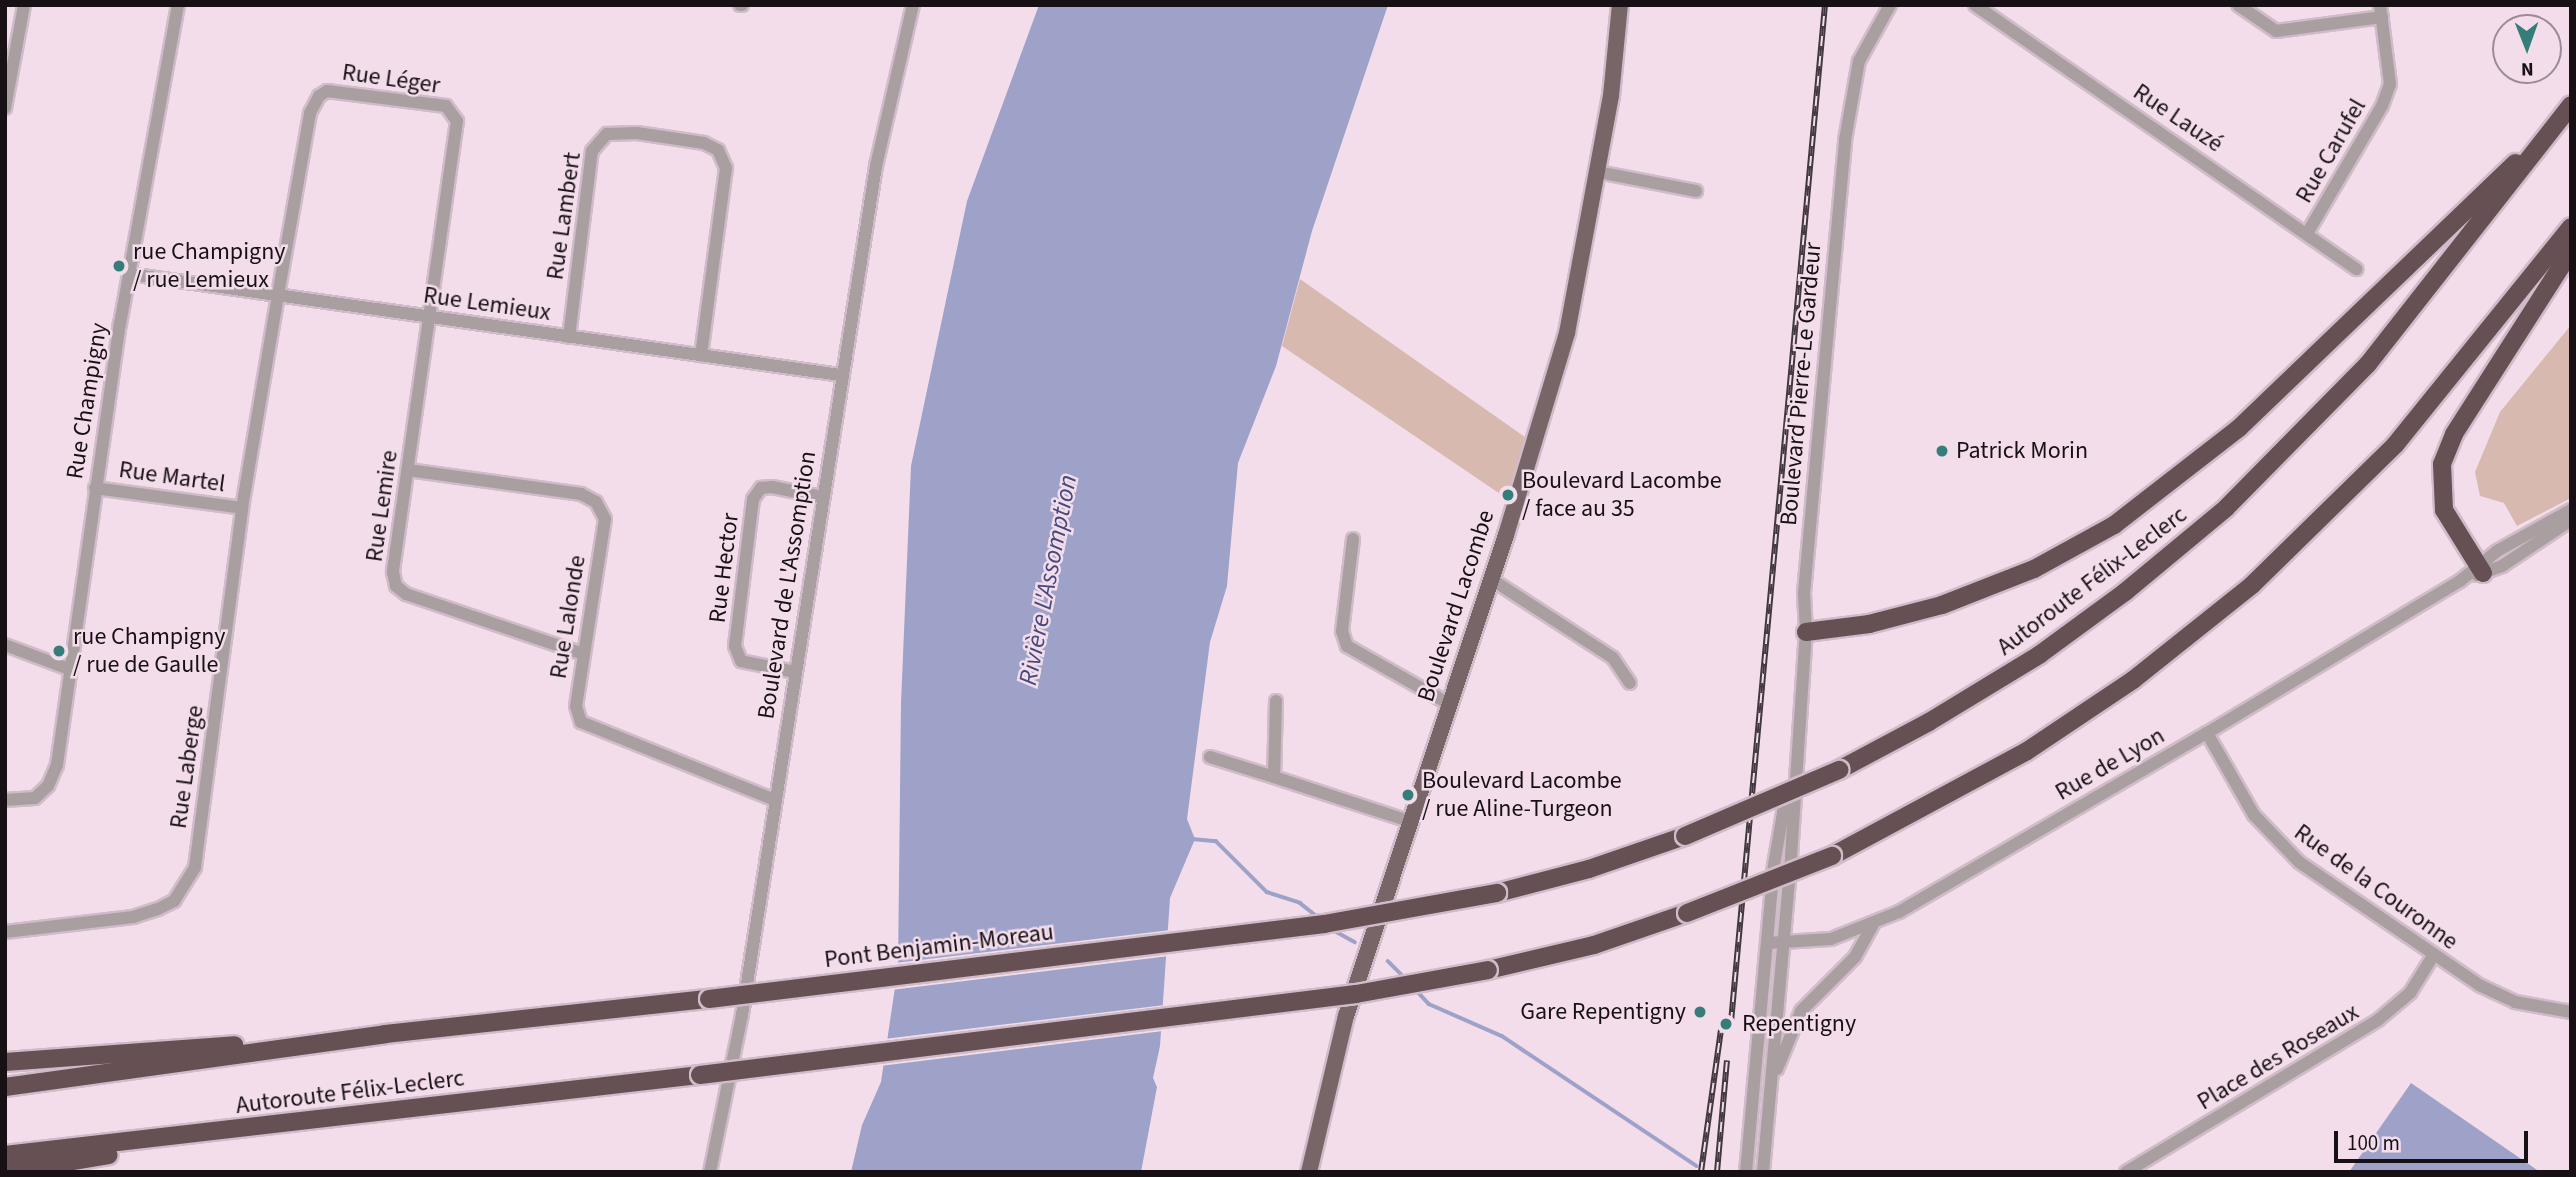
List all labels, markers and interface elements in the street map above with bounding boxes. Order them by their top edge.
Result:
north arrow [2492,14,2562,84]
text: N [2521,55,2534,82]
street label: Rue Léger [340,58,442,100]
street label: Rue Lauzé [2128,78,2228,158]
street label: Rue Carufel [2290,94,2372,208]
street label: Rue Lambert [541,150,587,282]
place label: rue Champigny / rue Lemieux [133,238,285,294]
street label: Boulevard Pierre-Le Gardeur [1774,241,1828,527]
marker: rue Champigny / rue Lemieux [111,258,127,274]
street label: Rue Lemieux [422,281,552,327]
street label: Rue Champigny [60,321,114,481]
place label: Patrick Morin [1956,437,2088,465]
marker: Patrick Morin [1934,443,1950,459]
street label: Rue Lemire [360,448,404,564]
street label: Boulevard de L'Assomption [752,449,822,721]
street label: Rue Martel [117,455,227,499]
place label: Boulevard Lacombe / face au 35 [1522,467,1722,523]
water label: Rivière L'Assomption [1012,472,1084,688]
marker: Boulevard Lacombe / face au 35 [1500,487,1516,503]
street label: Autoroute Félix-Leclerc [1992,500,2192,662]
street label: Boulevard Lacombe [1411,507,1501,705]
street label: Rue Hector [703,511,745,625]
street label: Rue Lalonde [544,553,592,681]
place label: rue Champigny / rue de Gaulle [73,623,225,679]
marker: rue Champigny / rue de Gaulle [51,643,67,659]
street label: Rue Laberge [164,704,210,830]
street label: Rue de Lyon [2050,721,2170,807]
place label: Boulevard Lacombe / rue Aline-Turgeon [1422,767,1622,823]
marker: Boulevard Lacombe / rue Aline-Turgeon [1400,787,1416,803]
street label: Rue de la Couronne [2288,818,2464,956]
street label: Pont Benjamin-Moreau [823,918,1055,974]
place label: Gare Repentigny [1520,998,1686,1026]
street label: Place des Roseaux [2192,998,2364,1116]
marker: Gare Repentigny [1692,1004,1708,1020]
place label: Repentigny [1742,1010,1856,1038]
marker: Repentigny [1716,1014,1736,1034]
street label: Autoroute Félix-Leclerc [234,1064,466,1120]
scale bar [2338,1118,2532,1162]
text: 100 m [2347,1128,2400,1158]

